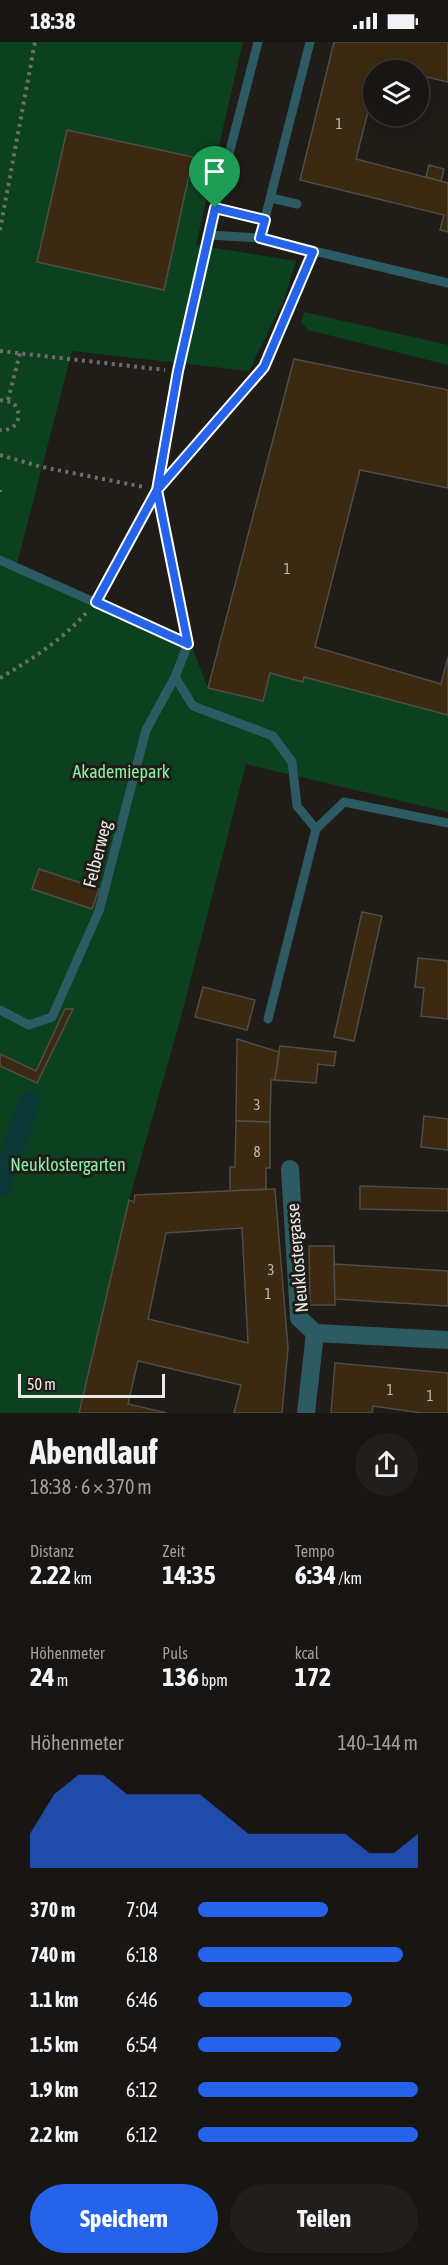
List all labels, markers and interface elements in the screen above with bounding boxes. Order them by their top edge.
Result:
text: 18:38 [30,8,75,34]
map controls [363,60,429,126]
button: layers [363,60,429,126]
house number: 1 [335,115,343,132]
pin [189,146,240,208]
icon: arrive [198,155,231,188]
house number: 1 [283,560,291,577]
park label: Akademiepark [72,761,170,782]
street label: Felberweg [79,818,116,890]
house number: 3 [253,1096,261,1113]
house number: 8 [253,1143,261,1160]
park label: Neuklostergarten [10,1154,126,1175]
street label: Neuklostergasse [282,1203,312,1313]
house number: 3 [267,1261,275,1278]
house number: 1 [264,1285,272,1302]
scale bar [18,1371,165,1398]
text: 50 m [27,1375,56,1393]
house number: 1 [386,1381,394,1398]
house number: 1 [426,1387,434,1404]
text: Abendlauf [30,1433,158,1471]
button: share [355,1433,418,1496]
text: 18:38 · 6 × 370 m [30,1475,152,1498]
text: Distanz [30,1542,74,1560]
text: Zeit [162,1542,185,1560]
text: Tempo [295,1542,335,1560]
text: 2.22 [30,1560,71,1590]
text: 14:35 [162,1560,216,1590]
text: 6:34 [295,1560,336,1590]
text: km [71,1569,92,1587]
text: /km [336,1569,362,1587]
text: Höhenmeter [30,1644,105,1662]
text: Puls [162,1644,188,1662]
text: kcal [295,1644,319,1662]
text: 24 [30,1662,54,1692]
text: 136 [162,1662,199,1692]
text: 172 [295,1662,331,1692]
text: m [54,1671,68,1689]
text: bpm [199,1671,228,1689]
text: Höhenmeter [30,1731,124,1754]
text: 140–144 m [337,1731,418,1754]
text: 370 m [30,1898,75,1921]
text: 7:04 [126,1898,158,1921]
text: 740 m [30,1943,75,1966]
text: 6:18 [126,1943,158,1966]
text: 1.1 km [30,1988,78,2011]
text: 6:46 [126,1988,158,2011]
text: 1.5 km [30,2033,78,2056]
text: 6:54 [126,2033,158,2056]
text: 1.9 km [30,2078,78,2101]
text: 6:12 [126,2078,158,2101]
text: 2.2 km [30,2123,78,2146]
text: 6:12 [126,2123,158,2146]
button: Speichern [30,2184,218,2253]
button: Teilen [230,2184,418,2253]

